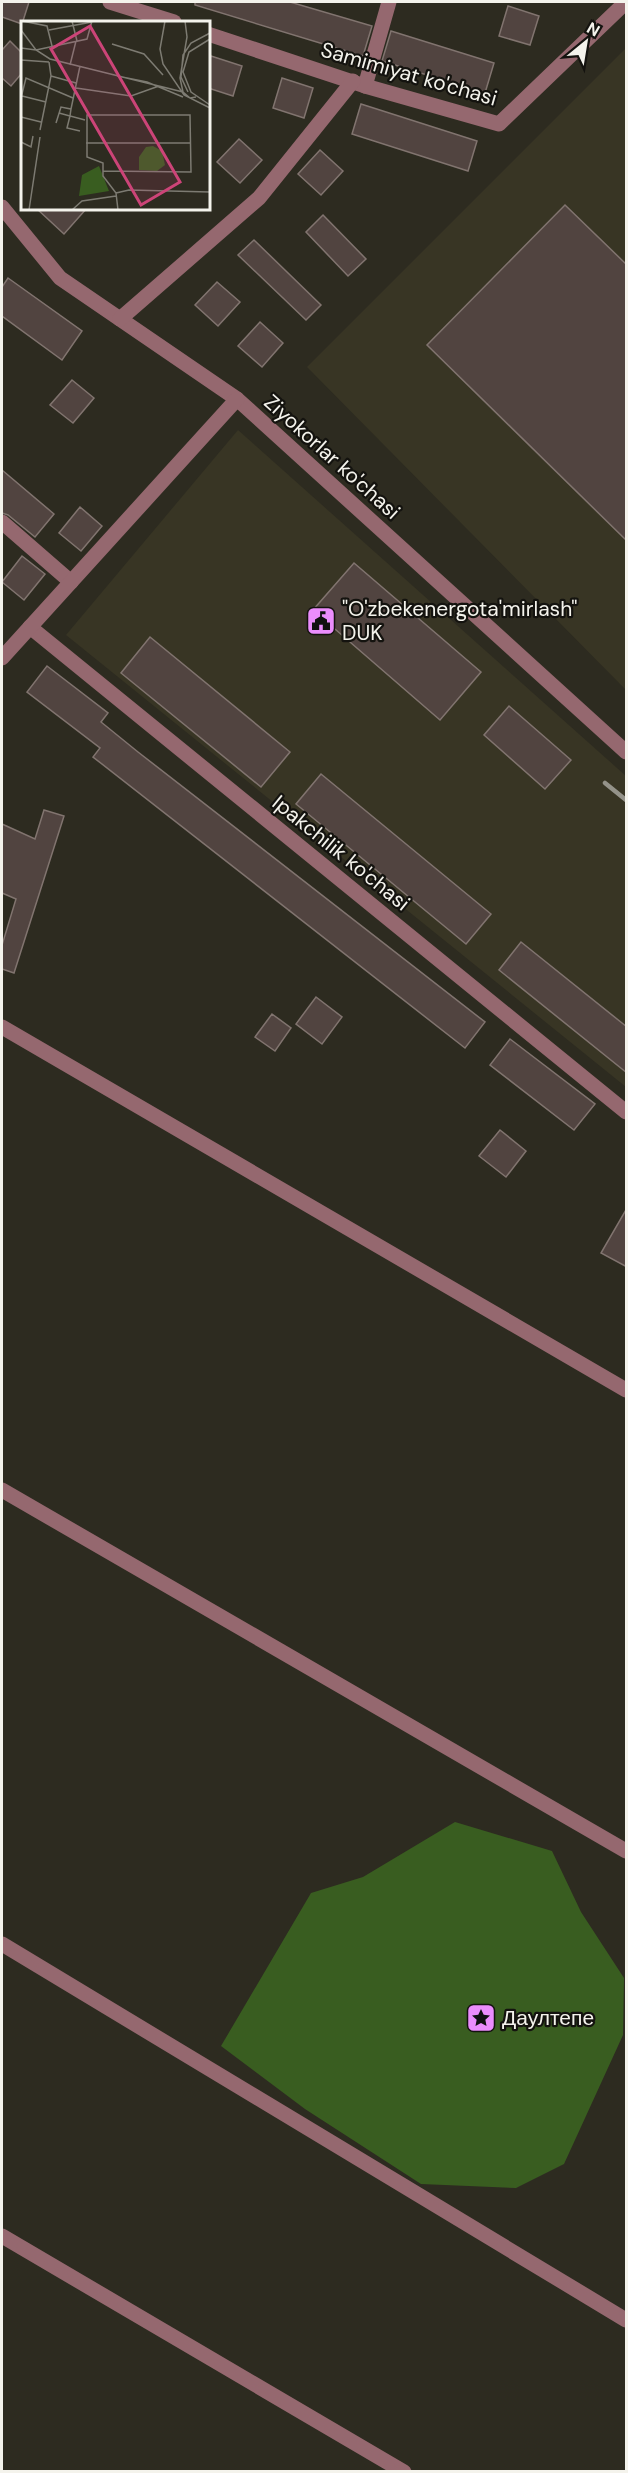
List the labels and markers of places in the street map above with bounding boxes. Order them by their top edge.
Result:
place label: "O'zbekenergota'mirlash" DUK [342,595,577,647]
public building icon: "O'zbekenergota'mirlash" DUK [305,605,337,637]
place icon: Даултепе [465,2002,497,2034]
place label: Даултепе [502,2004,594,2032]

